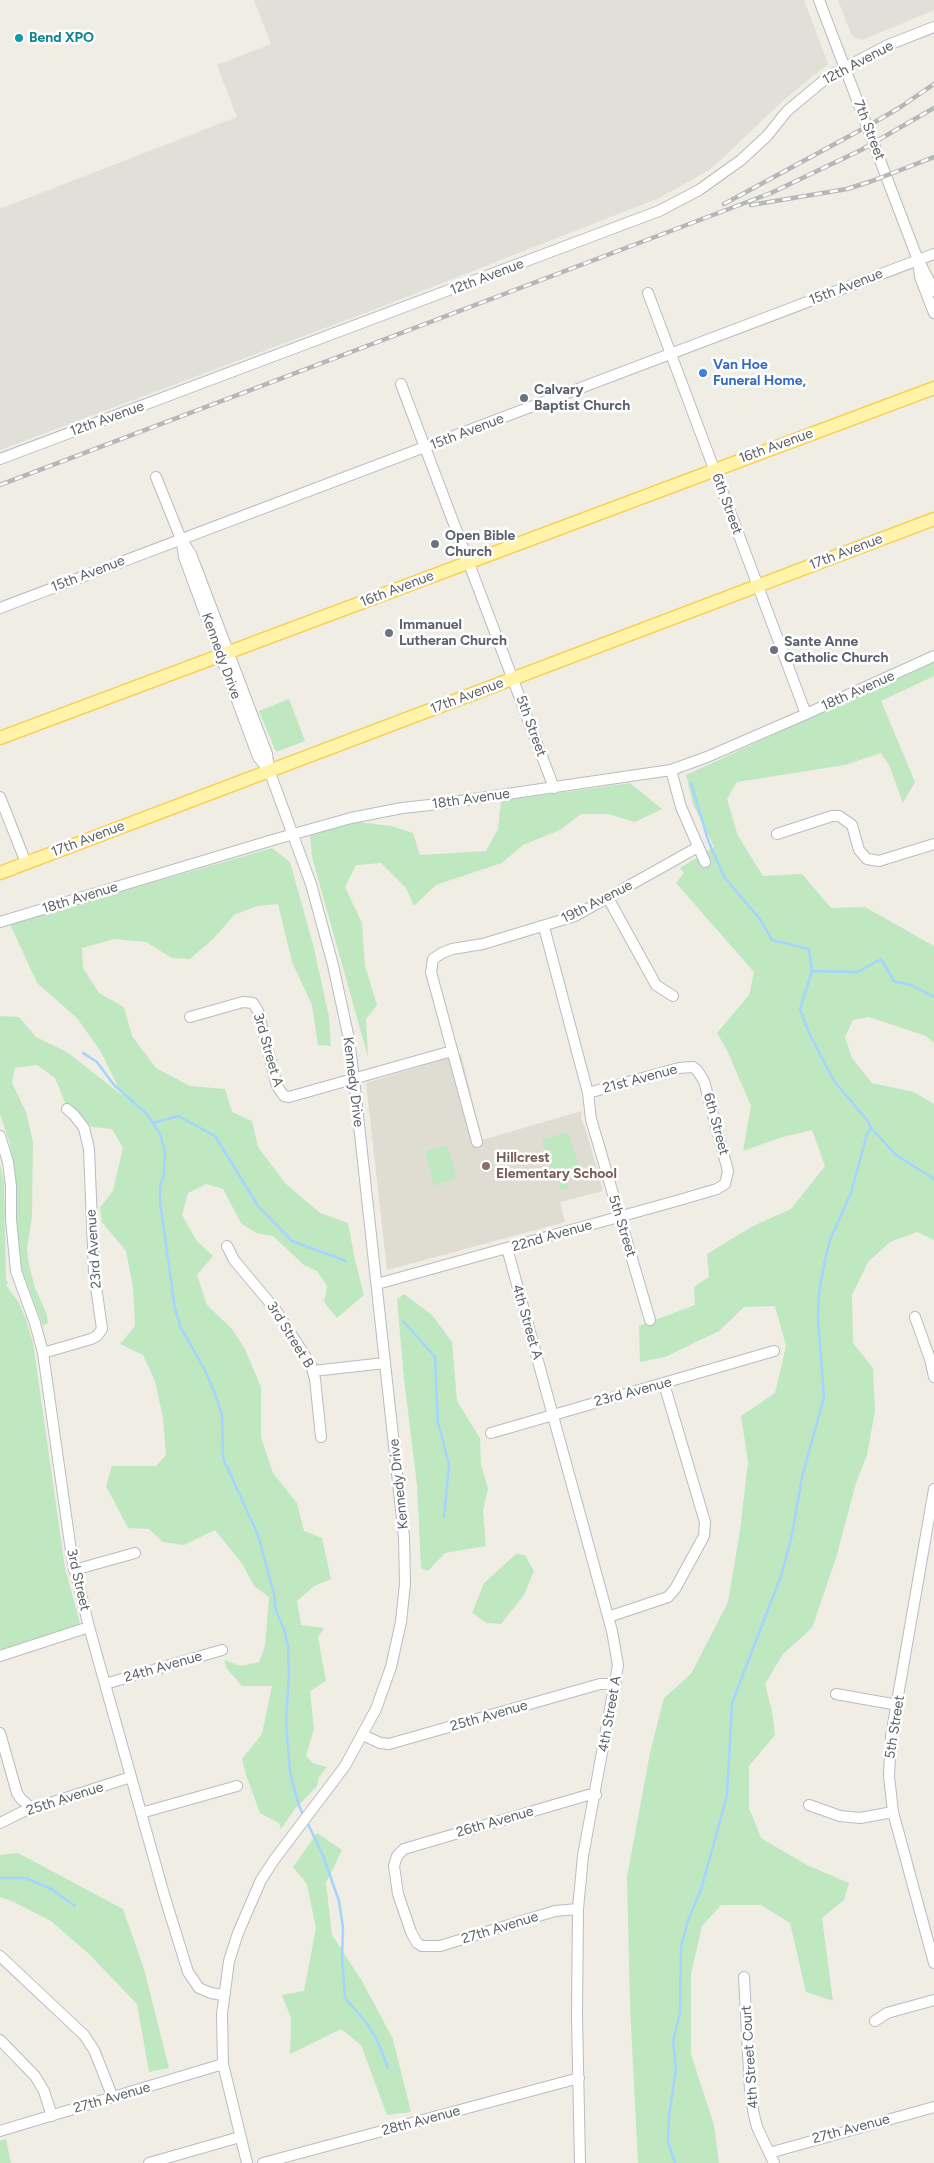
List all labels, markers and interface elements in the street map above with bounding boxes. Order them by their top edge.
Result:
place label: Bend XPO [29,30,94,46]
marker: Bend XPO [13,32,25,44]
street label: 12th Avenue [820,37,896,89]
street label: 7th Street [850,97,888,163]
street label: 12th Avenue [448,255,526,299]
street label: 15th Avenue [807,265,885,309]
place label: Van Hoe Funeral Home, [713,357,806,390]
marker: Van Hoe Funeral Home, [697,367,709,379]
place label: Calvary Baptist Church [534,382,630,414]
marker: Calvary Baptist Church [518,392,530,404]
street label: 12th Avenue [68,398,146,440]
street label: 15th Avenue [428,410,506,454]
street label: 16th Avenue [737,425,815,467]
street label: 6th Street [708,471,746,537]
place label: Open Bible Church [445,528,515,560]
street label: 17th Avenue [807,530,885,574]
marker: Open Bible Church [429,538,441,550]
street label: 15th Avenue [49,552,127,596]
street label: 16th Avenue [358,567,436,611]
street label: Kennedy Drive [198,610,244,702]
place label: Immanuel Lutheran Church [399,617,507,650]
marker: Immanuel Lutheran Church [383,627,395,639]
place label: Sante Anne Catholic Church [784,634,888,666]
marker: Sante Anne Catholic Church [768,644,780,656]
street label: 18th Avenue [819,667,897,715]
street label: 17th Avenue [428,674,506,718]
street label: 5th Street [512,693,550,759]
street label: 18th Avenue [431,785,511,813]
street label: 17th Avenue [49,817,127,861]
street label: 19th Avenue [559,877,635,927]
street label: 18th Avenue [40,879,120,917]
street label: 3rd Street A [249,1011,287,1089]
street label: Kennedy Drive [339,1036,367,1128]
street label: 21st Avenue [601,1061,679,1097]
street label: 6th Street [700,1091,732,1157]
place label: Hillcrest Elementary School [496,1150,617,1182]
marker: Hillcrest Elementary School [480,1160,492,1172]
street label: 5th Street [605,1193,639,1259]
street label: 23rd Avenue [83,1209,105,1289]
street label: 22nd Avenue [510,1217,594,1255]
street label: 4th Street A [508,1282,546,1362]
street label: 3rd Street B [263,1299,317,1371]
street label: 23rd Avenue [593,1374,673,1410]
street label: Kennedy Drive [386,1438,412,1530]
street label: 3rd Street [63,1547,93,1613]
street label: 24th Avenue [122,1648,204,1686]
street label: 4th Street A [595,1674,625,1754]
street label: 5th Street [882,1694,908,1760]
street label: 25th Avenue [448,1697,530,1735]
street label: 25th Avenue [24,1779,106,1819]
street label: 26th Avenue [454,1803,536,1841]
street label: 27th Avenue [460,1908,540,1948]
street label: 4th Street Court [738,2005,762,2109]
street label: 27th Avenue [72,2079,152,2117]
street label: 28th Avenue [380,2102,462,2140]
street label: 27th Avenue [811,2111,891,2147]

